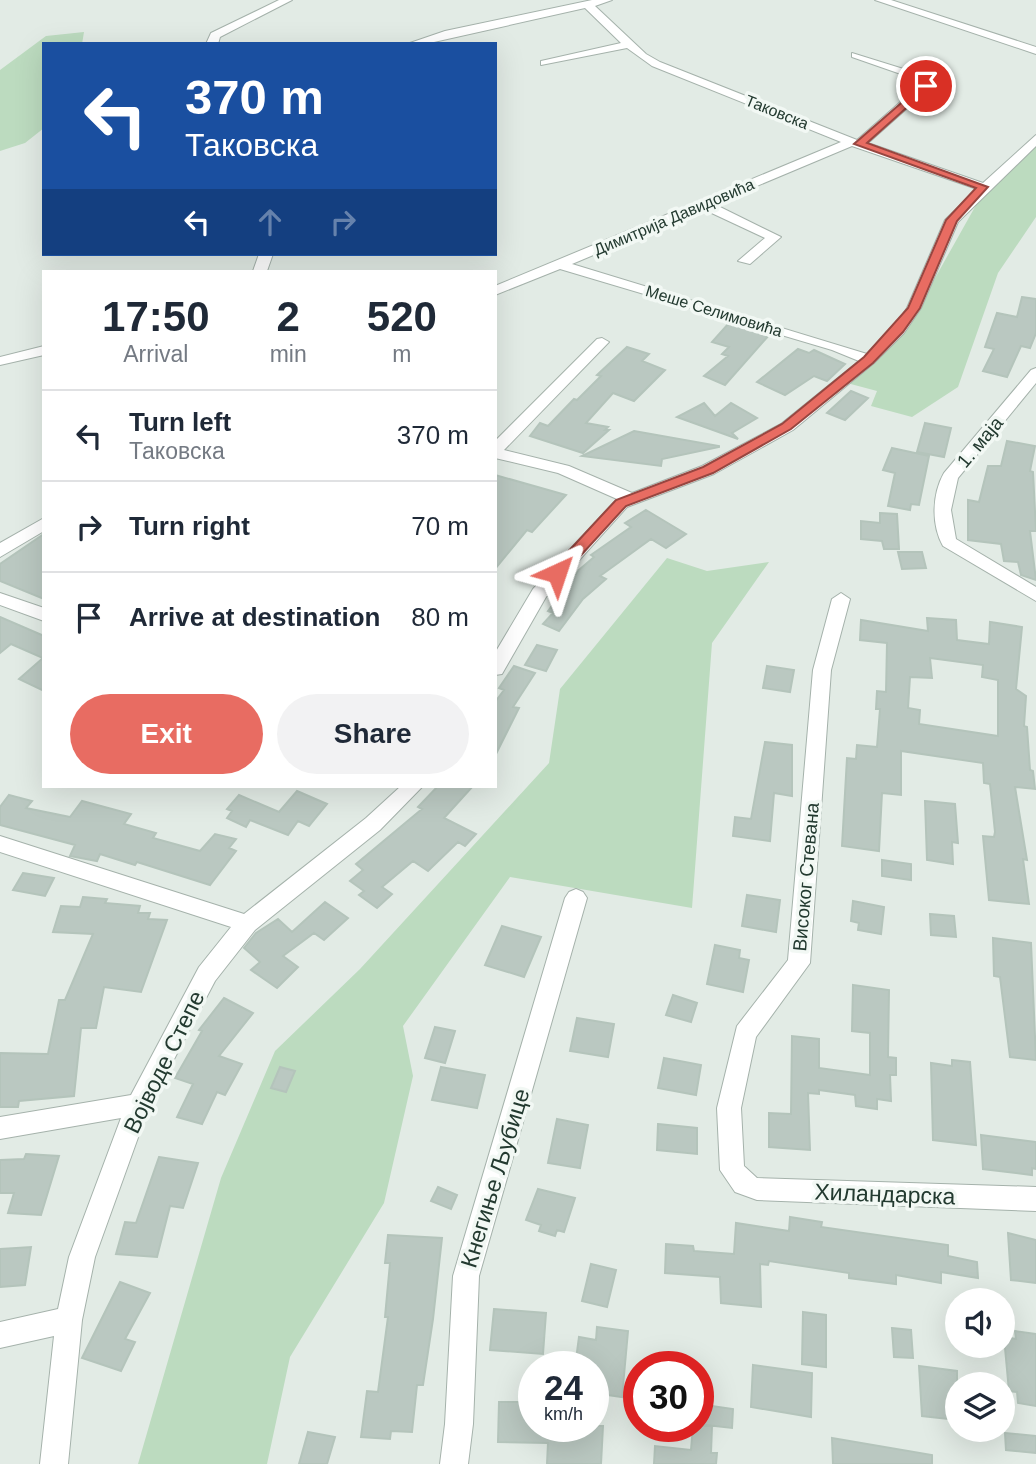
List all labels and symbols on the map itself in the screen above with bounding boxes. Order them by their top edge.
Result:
pin [896,56,956,116]
street label: Таковска [743,92,811,132]
street label: Димитрија Давидовића [591,175,757,259]
street label: Меше Селимовића [644,282,784,340]
street label: 1. маја [953,412,1007,472]
position arrow [520,536,594,610]
street label: Високог Стевана [789,801,823,952]
street label: Војводе Степе [118,987,210,1137]
street label: Кнегиње Љубице [455,1085,535,1271]
street label: Хиландарска [814,1179,956,1209]
speed limit sign: 30 [623,1351,714,1442]

